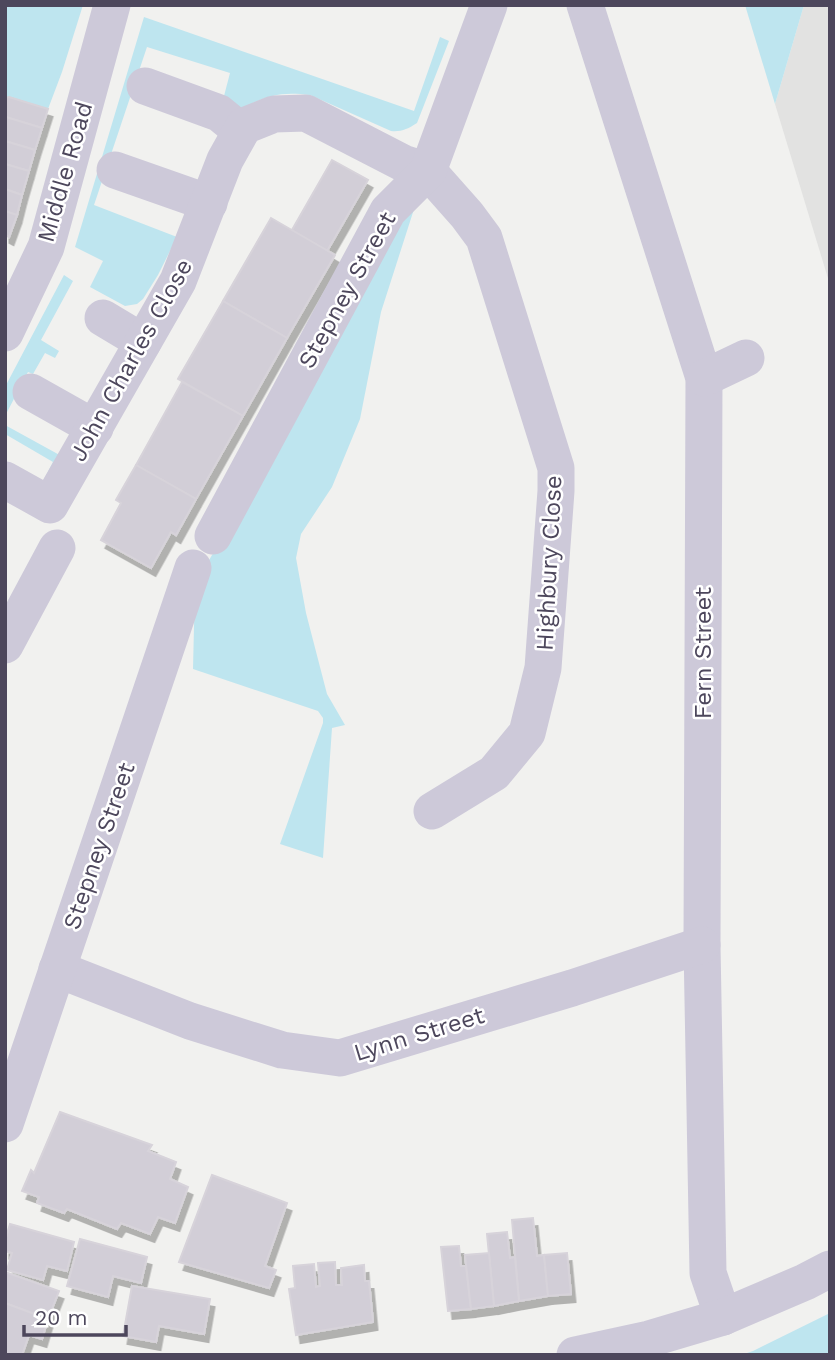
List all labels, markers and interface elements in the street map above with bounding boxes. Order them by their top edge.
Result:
street label: Middle Road [32,98,98,246]
street label: Stepney Street [292,207,402,373]
street label: John Charles Close [64,254,198,466]
street label: Highbury Close [530,474,568,652]
street label: Fern Street [689,587,717,719]
street label: Stepney Street [57,759,141,933]
street label: Lynn Street [350,1001,488,1067]
scale bar [24,1294,126,1338]
text: 20 m [35,1305,87,1330]

